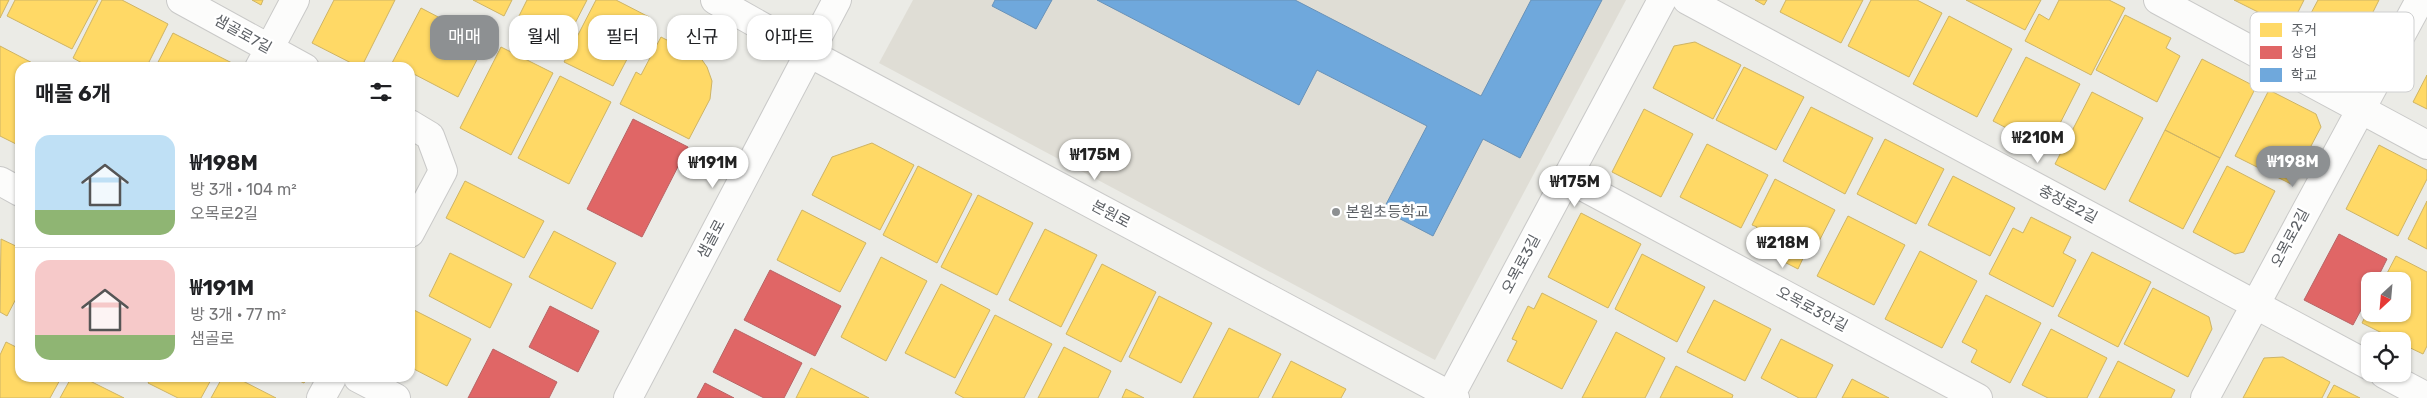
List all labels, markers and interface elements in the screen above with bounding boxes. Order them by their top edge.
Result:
street label: 샘골로7길 [211,11,275,57]
legend [2250,12,2414,92]
chip: 매매 [430,15,499,60]
chip: 월세 [509,15,578,60]
chip: 필터 [588,15,657,60]
chip: 신규 [667,15,737,60]
chip: 아파트 [747,15,832,60]
text: 주거 [2291,22,2317,39]
text: 상업 [2291,44,2317,61]
text: 학교 [2291,67,2317,84]
icon: filters [367,78,395,106]
text: 매물 6개 [35,81,111,106]
pin: ₩210M [2003,121,2073,164]
text: ₩210M [2012,128,2064,147]
pin: ₩175M [1060,138,1130,181]
text: ₩175M [1070,145,1120,164]
pin: ₩191M [678,146,748,189]
pin: ₩198M [2258,146,2328,188]
text: ₩198M [190,150,258,175]
text: ₩198M [2267,152,2319,171]
text: ₩191M [689,153,737,172]
icon: home [75,155,135,215]
pin: ₩175M [1540,166,1610,208]
text: ₩175M [1550,172,1600,191]
text: 방 3개 · 104 m² [190,180,297,199]
street label: 충장로2길 [2036,181,2100,227]
street label: 본원로 [1088,196,1134,232]
place label: 본원초등학교 [1346,203,1429,221]
text: 오목로2길 [190,204,258,223]
marker: 본원초등학교 [1330,206,1342,218]
street label: 오목로2길 [2267,206,2313,270]
street label: 샘골로 [693,216,729,262]
pin: ₩218M [1748,226,1818,269]
street label: 오목로3길 [1498,231,1544,297]
text: ₩218M [1757,233,1809,252]
north arrow [2361,272,2411,322]
map controls [2361,272,2411,382]
text: ₩191M [190,275,254,300]
icon: home [75,280,135,340]
street label: 오목로3안길 [1773,283,1851,335]
text: 방 3개 · 77 m² [190,305,286,324]
text: 샘골로 [190,329,234,348]
button: locate [2361,332,2411,382]

